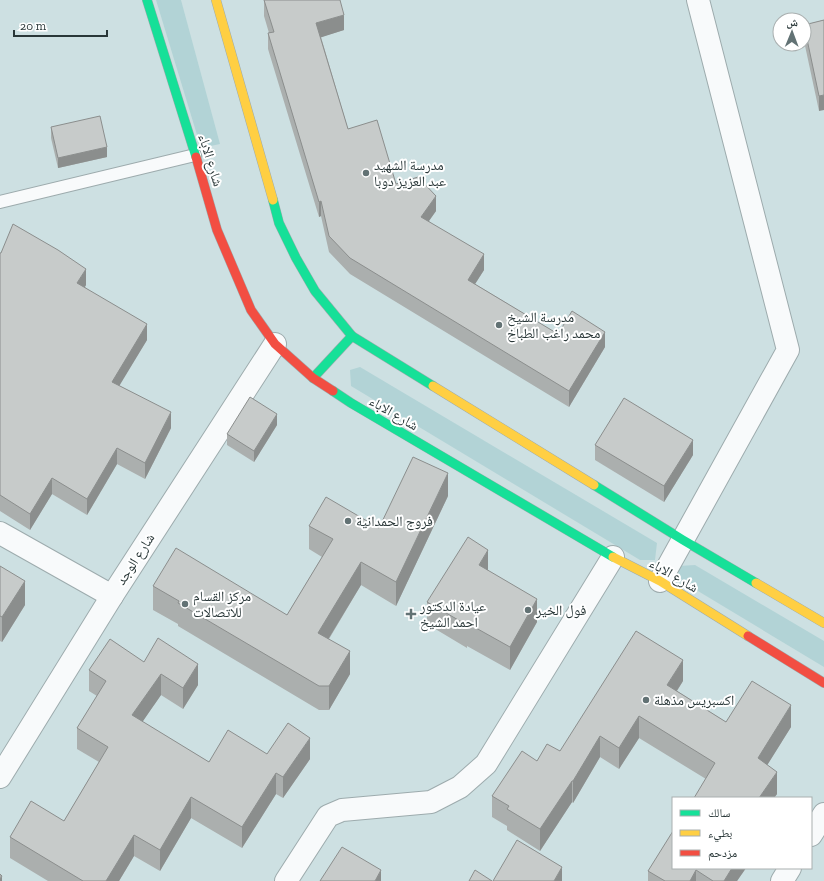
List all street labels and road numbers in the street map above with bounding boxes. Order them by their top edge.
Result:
street label: شارع الاباء [194,132,227,189]
street label: شارع الاباء [366,393,421,435]
street label: شارع الوجد [112,530,159,589]
street label: شارع الاباء [646,555,701,597]

